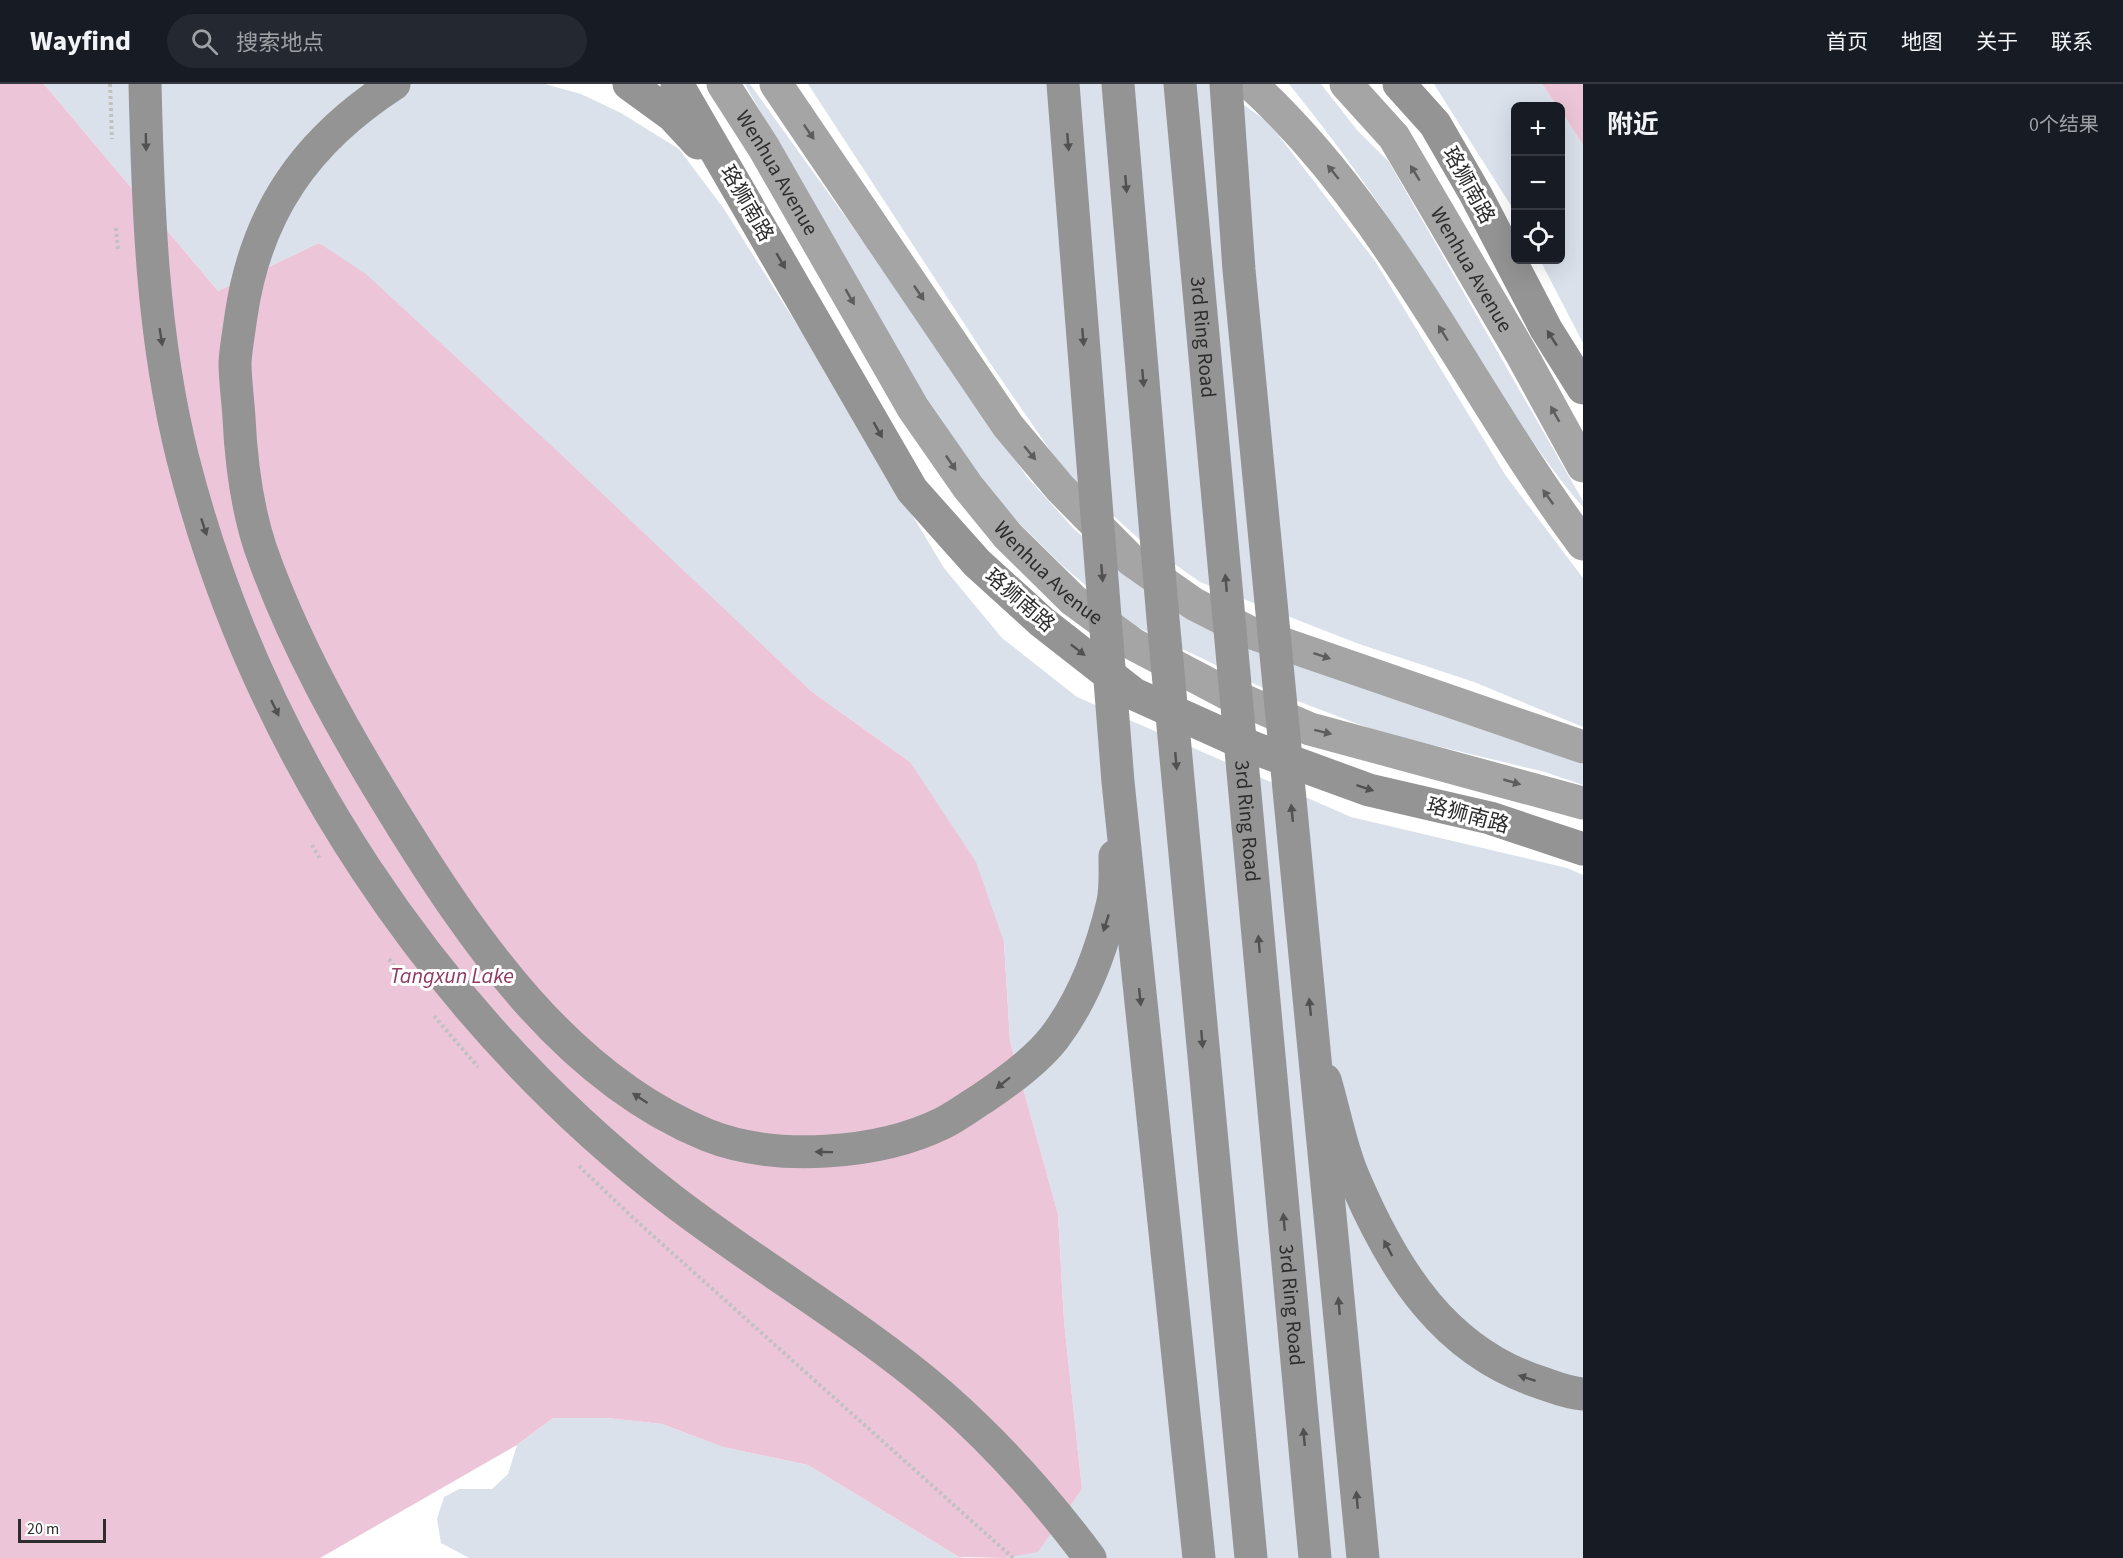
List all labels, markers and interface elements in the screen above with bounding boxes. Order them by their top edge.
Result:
search box [167,14,587,68]
text: Wayfind [30,21,131,61]
icon: search [188,25,221,58]
text: 搜索地点 [236,27,324,59]
text: 首页 [1826,27,1868,57]
text: 地图 [1901,27,1943,57]
text: 关于 [1976,27,2018,57]
text: 联系 [2051,27,2093,57]
map controls [1511,102,1565,264]
button: + [1511,102,1565,156]
street label: Wenhua Avenue [728,104,826,241]
text: 附近 [1607,106,1659,143]
text: 0个结果 [2029,111,2099,139]
one-way arrow [803,124,814,140]
one-way arrow [142,133,151,152]
one-way arrow [1063,133,1072,152]
street label: 珞狮南路 [1436,141,1502,229]
button: − [1511,156,1565,210]
street label: 珞狮南路 [713,159,781,247]
one-way arrow [1327,164,1340,180]
one-way arrow [1410,165,1421,181]
one-way arrow [1121,175,1131,194]
street label: Wenhua Avenue [1423,201,1520,338]
button: locate [1511,210,1565,264]
one-way arrow [776,253,786,270]
street label: 3rd Ring Road [1183,275,1224,399]
one-way arrow [913,285,925,301]
one-way arrow [844,289,855,305]
one-way arrow [1438,325,1449,341]
one-way arrow [156,327,165,346]
one-way arrow [1078,327,1088,346]
one-way arrow [1546,330,1557,347]
one-way arrow [1138,369,1147,388]
one-way arrow [1550,406,1560,423]
one-way arrow [873,422,883,439]
one-way arrow [1024,445,1037,461]
one-way arrow [945,455,956,471]
one-way arrow [1542,490,1554,506]
street label: Wenhua Avenue [986,514,1109,632]
one-way arrow [200,518,209,536]
street label: 珞狮南路 [978,561,1062,639]
one-way arrow [1097,564,1106,583]
one-way arrow [1221,573,1231,592]
one-way arrow [1070,643,1086,656]
one-way arrow [1314,652,1332,661]
one-way arrow [270,700,279,717]
one-way arrow [1314,728,1332,738]
one-way arrow [1171,752,1181,771]
street label: 3rd Ring Road [1227,759,1268,883]
one-way arrow [1503,778,1521,787]
one-way arrow [1356,784,1374,794]
street label: 珞狮南路 [1424,790,1512,840]
one-way arrow [1287,803,1297,822]
one-way arrow [1100,914,1110,932]
one-way arrow [1254,935,1264,954]
water label: Tangxun Lake [390,960,514,992]
one-way arrow [1136,988,1145,1007]
one-way arrow [1305,997,1315,1016]
one-way arrow [1197,1029,1207,1048]
one-way arrow [996,1076,1011,1089]
one-way arrow [632,1093,649,1104]
one-way arrow [815,1147,834,1157]
one-way arrow [1279,1212,1289,1231]
one-way arrow [1383,1239,1393,1256]
street label: 3rd Ring Road [1271,1243,1312,1367]
one-way arrow [1334,1296,1344,1315]
one-way arrow [1518,1373,1536,1382]
one-way arrow [1299,1427,1309,1446]
one-way arrow [1352,1490,1362,1509]
scale bar [18,1516,106,1544]
text: 20 m [27,1518,59,1540]

